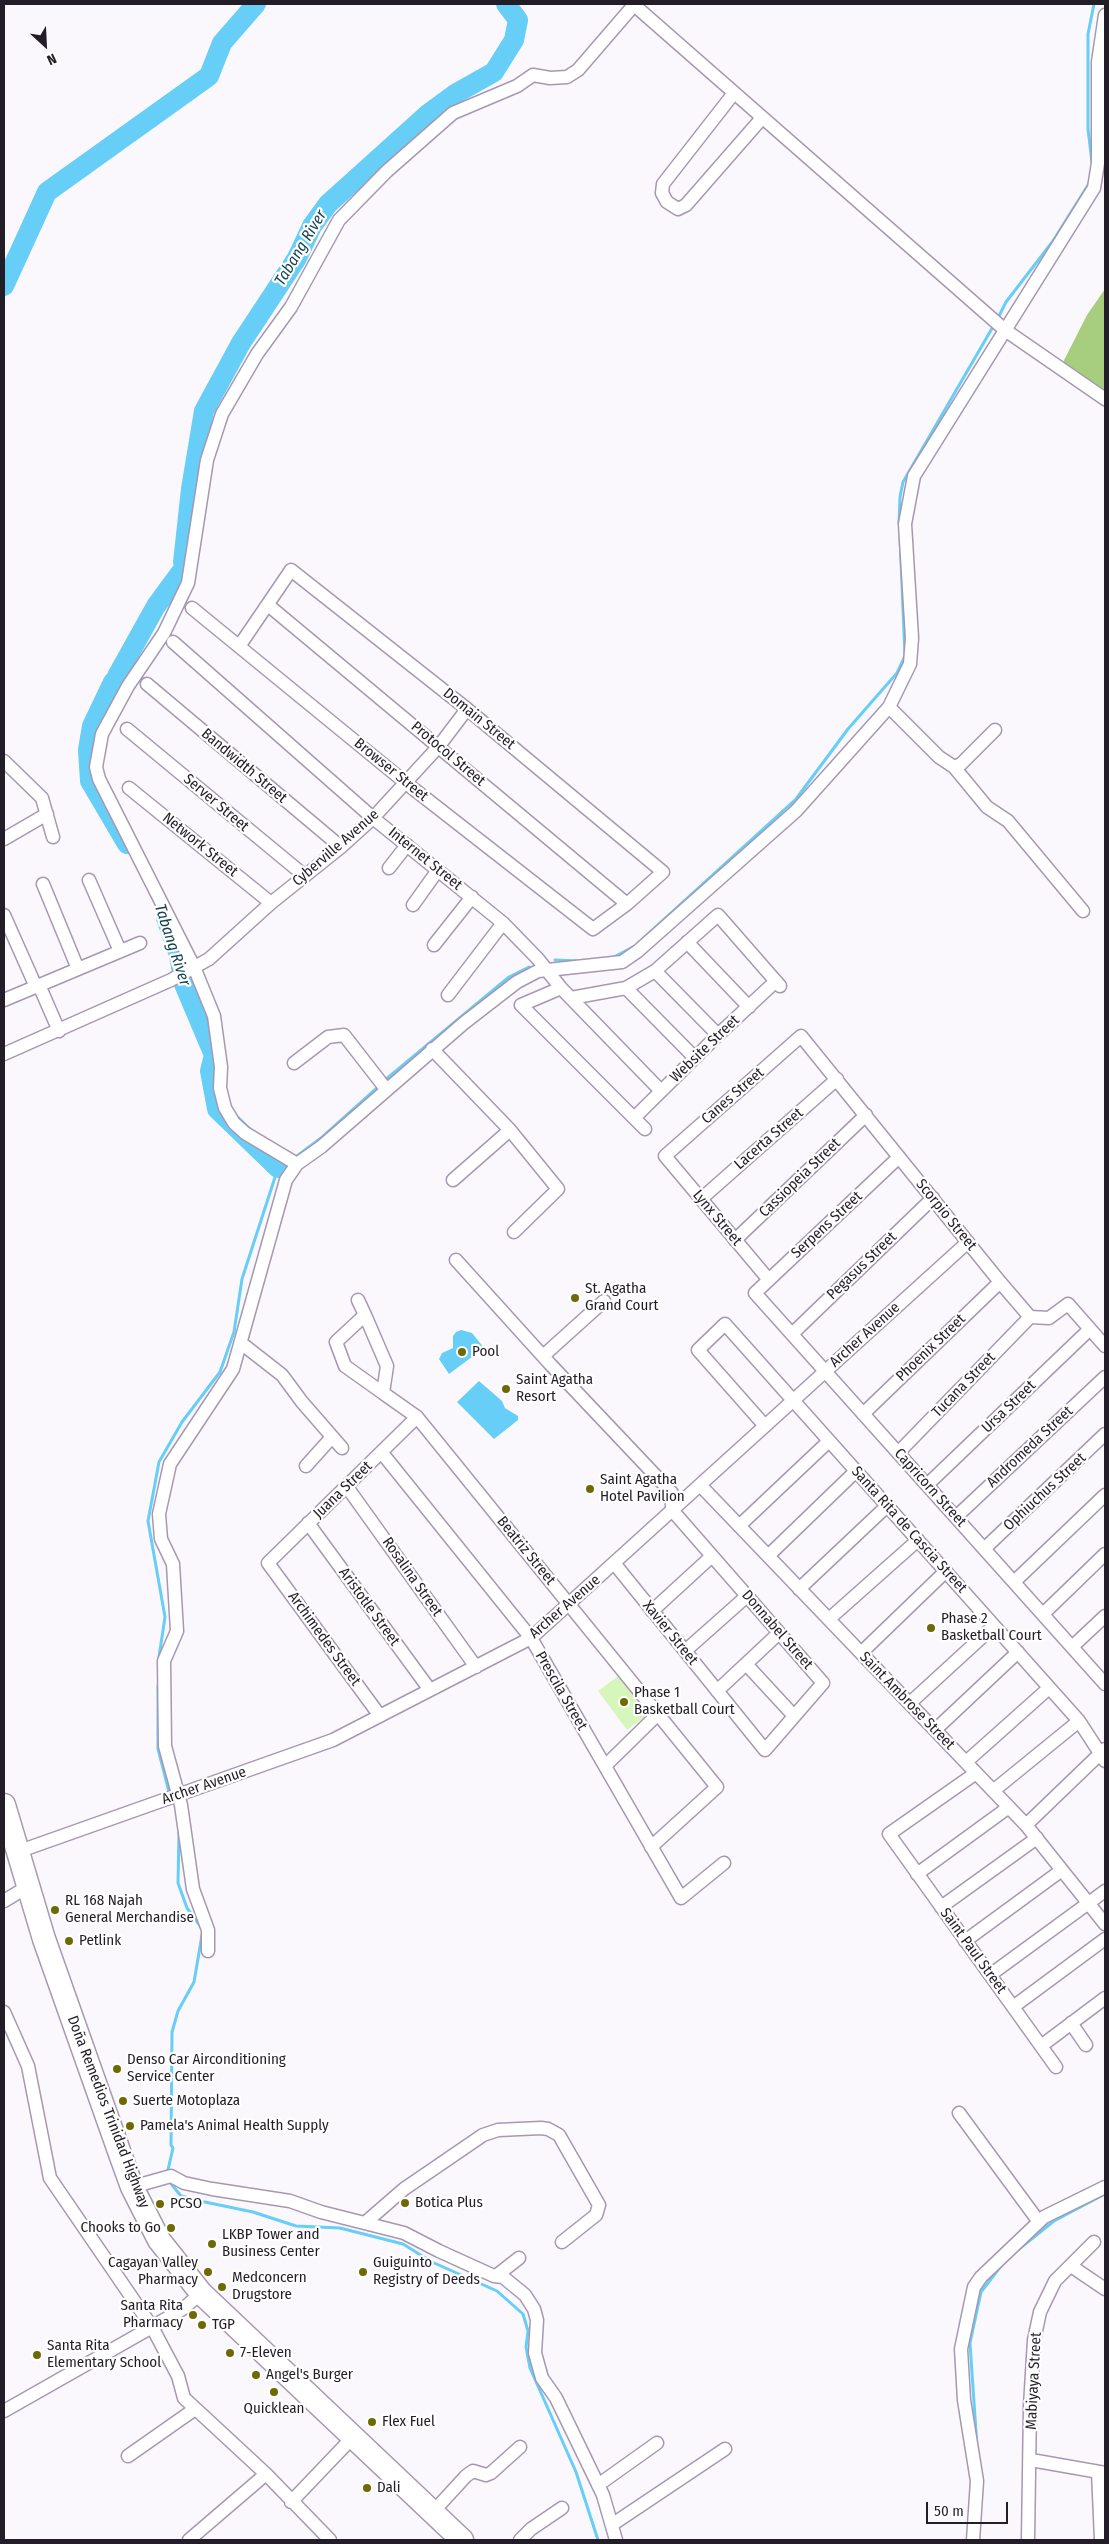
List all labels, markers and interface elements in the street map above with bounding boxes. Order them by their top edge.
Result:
north arrow [20,20,70,70]
text: N [44,50,59,69]
water label: Tabang River [271,207,331,289]
street label: Domain Street [439,684,519,754]
street label: Protocol Street [407,718,489,790]
street label: Bandwidth Street [197,725,291,807]
street label: Browser Street [350,735,432,805]
street label: Server Street [180,770,252,836]
street label: Cyberville Avenue [289,806,383,890]
street label: Network Street [159,809,241,881]
street label: Internet Street [384,824,466,894]
water label: Tabang River [150,902,194,988]
street label: Website Street [667,1012,743,1086]
street label: Canes Street [698,1064,768,1128]
street label: Lacerta Street [731,1104,807,1174]
street label: Cassiopeia Street [756,1135,844,1221]
street label: Scorpio Street [912,1176,980,1254]
street label: Lynx Street [688,1186,746,1250]
street label: Serpens Street [788,1188,866,1262]
street label: Pegasus Street [823,1228,901,1304]
place label: St. Agatha Grand Court [585,1280,658,1315]
marker: St. Agatha Grand Court [569,1292,581,1304]
street label: Archer Avenue [826,1299,904,1371]
street label: Phoenix Street [893,1310,969,1386]
place label: Pool [472,1343,499,1361]
marker: Pool [456,1346,468,1358]
street label: Tucana Street [929,1349,999,1421]
place label: Saint Agatha Resort [516,1371,593,1406]
street label: Ursa Street [978,1377,1040,1437]
marker: Saint Agatha Resort [500,1383,512,1395]
street label: Andromeda Street [983,1402,1077,1492]
street label: Capricorn Street [890,1445,970,1531]
street label: Ophiuchus Street [1000,1449,1090,1535]
street label: Juana Street [310,1457,376,1523]
street label: Santa Rita de Cascia Street [847,1463,971,1597]
place label: Saint Agatha Hotel Pavilion [600,1471,685,1506]
marker: Saint Agatha Hotel Pavilion [584,1483,596,1495]
street label: Beatriz Street [493,1513,559,1589]
street label: Rosalina Street [378,1534,446,1620]
street label: Aristotle Street [335,1564,403,1650]
street label: Archer Avenue [526,1571,604,1643]
street label: Donnabel Street [738,1587,816,1673]
street label: Archimedes Street [284,1588,364,1690]
street label: Xavier Street [639,1597,701,1669]
place label: Phase 2 Basketball Court [941,1610,1042,1645]
marker: Phase 2 Basketball Court [925,1622,937,1634]
street label: Prescila Street [531,1648,591,1734]
street label: Saint Ambrose Street [856,1648,958,1754]
place label: Phase 1 Basketball Court [634,1684,735,1719]
marker: Phase 1 Basketball Court [618,1696,630,1708]
street label: Archer Avenue [159,1763,249,1809]
place label: RL 168 Najah General Merchandise [65,1892,194,1927]
marker: RL 168 Najah General Merchandise [49,1904,61,1916]
street label: Saint Paul Street [936,1905,1010,1997]
place label: Petlink [79,1932,121,1950]
marker: Petlink [63,1935,75,1947]
street label: Doña Remedios Trinidad Highway [63,2013,153,2211]
place label: Denso Car Airconditioning Service Center [127,2051,286,2086]
marker: Denso Car Airconditioning Service Center [111,2063,123,2075]
place label: Suerte Motoplaza [133,2092,240,2110]
marker: Suerte Motoplaza [117,2095,129,2107]
place label: Pamela's Animal Health Supply [140,2117,329,2135]
marker: Pamela's Animal Health Supply [124,2120,136,2132]
place label: Botica Plus [415,2194,483,2212]
place label: PCSO [170,2195,202,2213]
marker: Botica Plus [399,2197,411,2209]
marker: PCSO [154,2198,166,2210]
place label: Chooks to Go [80,2219,161,2237]
marker: Chooks to Go [165,2222,177,2234]
place label: LKBP Tower and Business Center [222,2226,320,2261]
marker: LKBP Tower and Business Center [206,2238,218,2250]
place label: Cagayan Valley Pharmacy [108,2254,198,2289]
place label: Guiguinto Registry of Deeds [373,2254,480,2289]
marker: Cagayan Valley Pharmacy [202,2266,214,2278]
marker: Guiguinto Registry of Deeds [357,2266,369,2278]
place label: Medconcern Drugstore [232,2269,307,2304]
marker: Medconcern Drugstore [216,2281,228,2293]
place label: Santa Rita Pharmacy [121,2297,183,2332]
marker: Santa Rita Pharmacy [187,2309,199,2321]
place label: TGP [212,2316,235,2334]
marker: TGP [196,2319,208,2331]
street label: Mabiyaya Street [1022,2332,1046,2430]
place label: Santa Rita Elementary School [47,2337,161,2372]
place label: 7-Eleven [240,2344,292,2362]
marker: 7-Eleven [224,2347,236,2359]
marker: Santa Rita Elementary School [31,2349,43,2361]
place label: Angel's Burger [266,2366,353,2384]
marker: Angel's Burger [250,2369,262,2381]
marker: Quicklean [268,2386,280,2398]
place label: Quicklean [244,2400,304,2418]
place label: Flex Fuel [382,2413,435,2431]
marker: Flex Fuel [366,2416,378,2428]
place label: Dali [377,2479,401,2497]
marker: Dali [361,2482,373,2494]
scale bar [929,2492,1012,2524]
text: 50 m [934,2502,964,2520]

